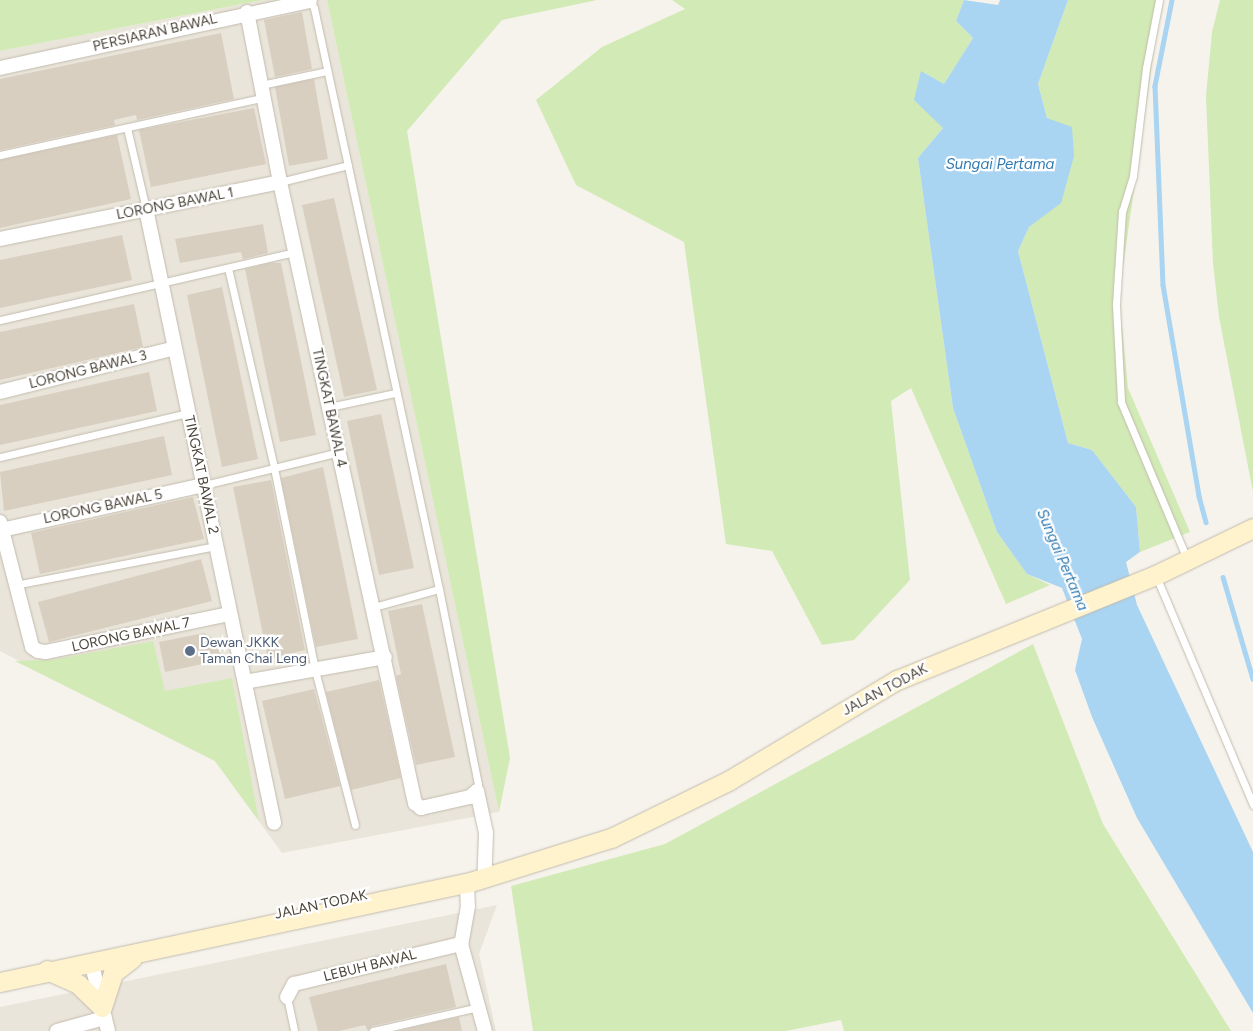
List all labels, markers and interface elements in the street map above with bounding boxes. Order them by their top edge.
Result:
street label: PERSIARAN BAWAL [91,11,219,55]
water label: Sungai Pertama [946,156,1054,174]
street label: LORONG BAWAL 1 [115,184,235,224]
street label: LORONG BAWAL 3 [27,347,149,393]
street label: TINGKAT BAWAL 4 [308,347,350,469]
street label: TINGKAT BAWAL 2 [180,414,222,536]
street label: LORONG BAWAL 5 [42,486,164,528]
water label: Sungai Pertama [1032,506,1092,614]
street label: LORONG BAWAL 7 [70,614,192,656]
place label: Dewan JKKK Taman Chai Leng [200,635,307,668]
marker: Dewan JKKK Taman Chai Leng [184,645,196,657]
street label: JALAN TODAK [840,661,930,719]
street label: JALAN TODAK [273,887,369,923]
street label: LEBUH BAWAL [322,946,418,986]

